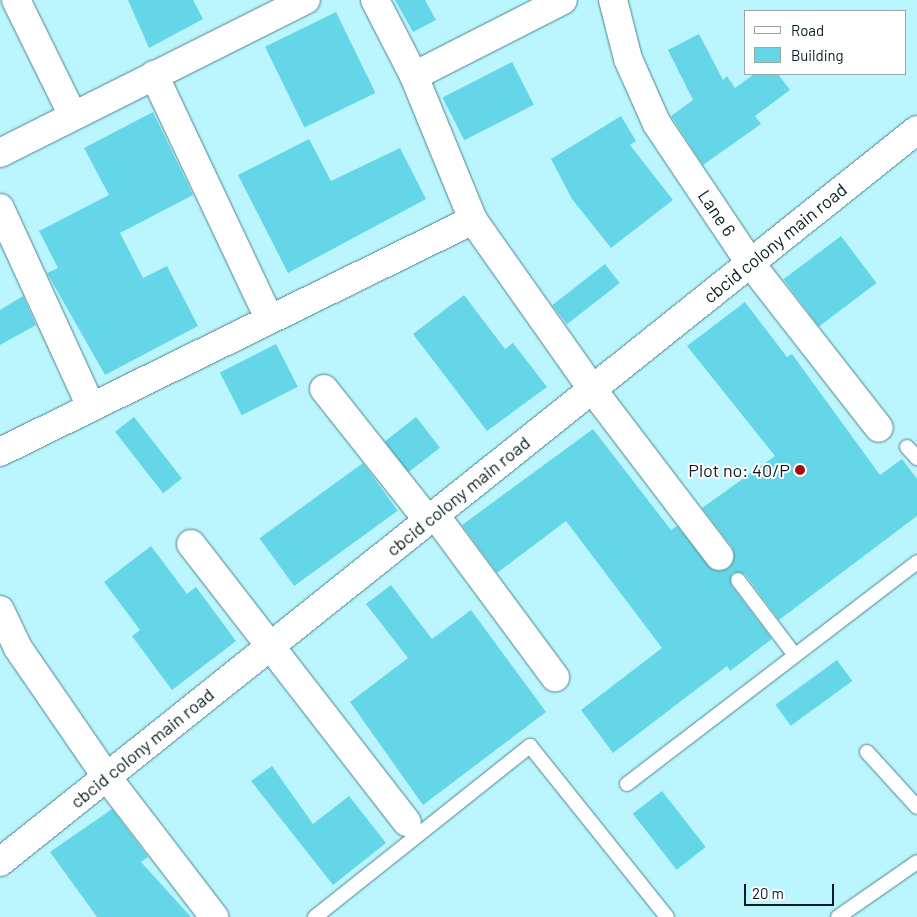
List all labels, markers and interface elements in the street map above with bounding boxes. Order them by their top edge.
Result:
legend [744,10,907,75]
text: Road [791,21,824,39]
text: Building [791,46,844,64]
street label: cbcid colony main road [699,179,851,307]
street label: Lane 6 [694,186,740,240]
street label: cbcid colony main road [382,432,534,560]
place label: Plot no: 40/P [688,459,790,481]
marker: Plot no: 40/P [794,464,806,476]
street label: cbcid colony main road [66,684,218,812]
scale bar [747,874,837,906]
text: 20 m [752,884,784,902]

